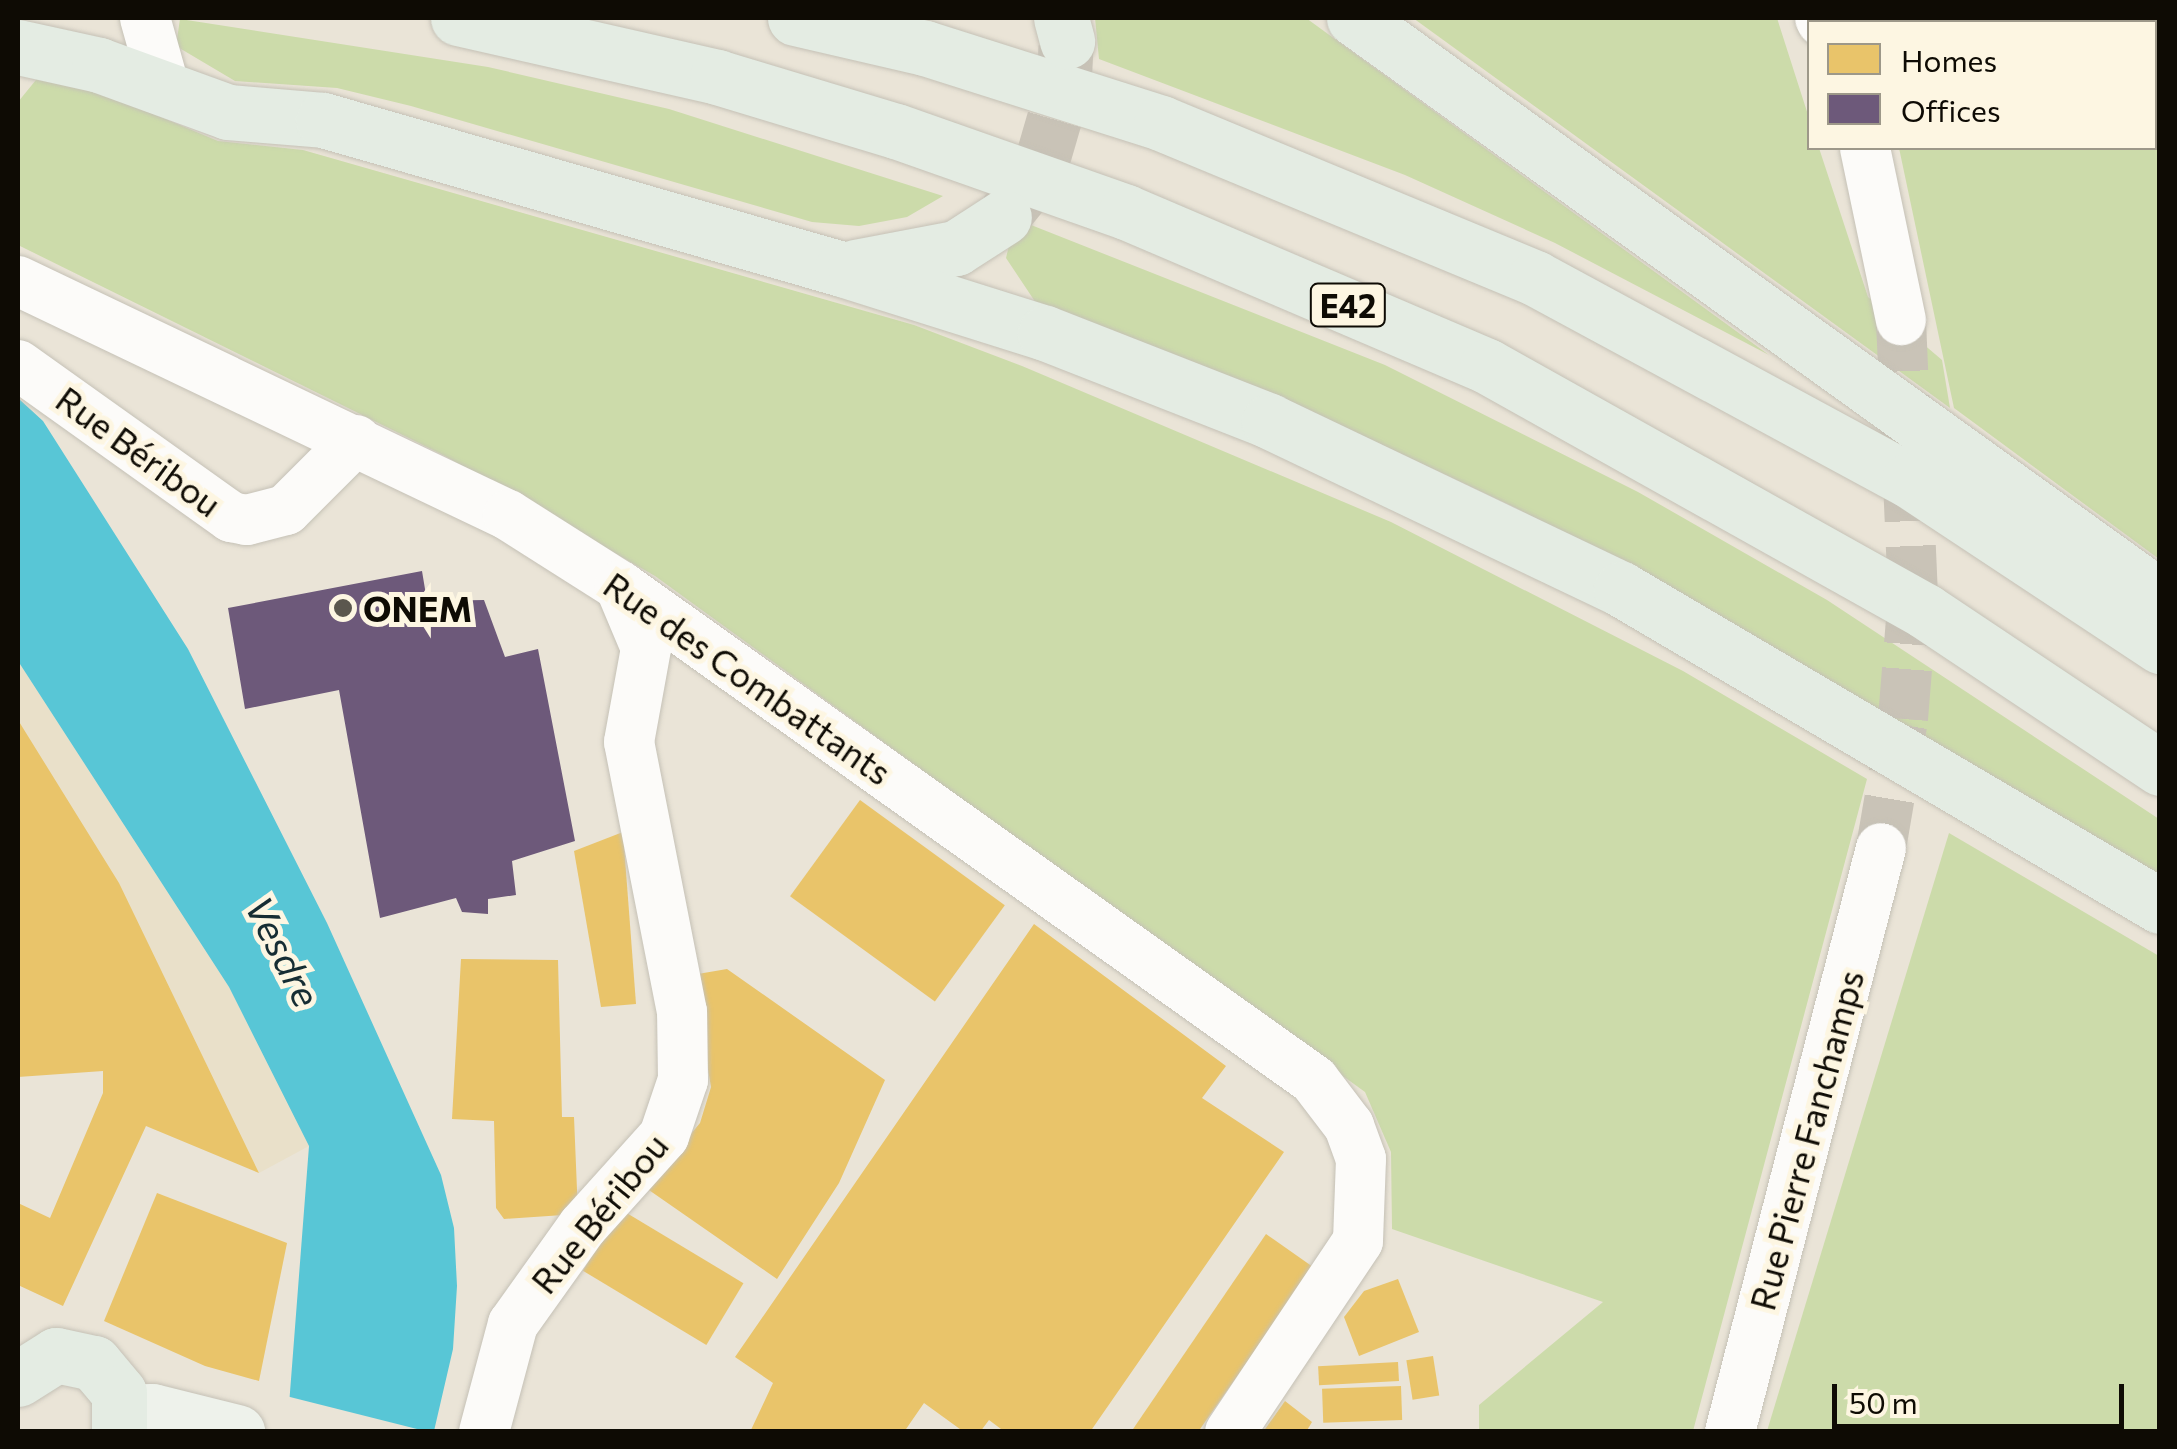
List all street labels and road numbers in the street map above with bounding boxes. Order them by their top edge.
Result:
road number: E42 [1308,278,1388,332]
street label: Rue Béribou [49,377,229,525]
street label: Rue des Combattants [596,563,900,793]
street label: Rue Pierre Fanchamps [1740,965,1872,1315]
street label: Rue Béribou [522,1125,676,1301]

